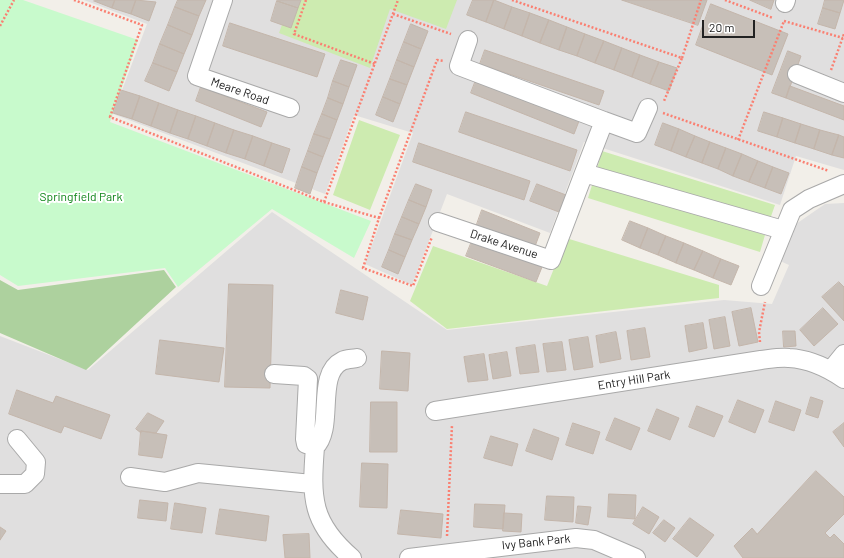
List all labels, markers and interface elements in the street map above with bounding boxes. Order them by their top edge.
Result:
scale bar [704,12,757,38]
text: 20 m [709,20,735,34]
street label: Meare Road [209,74,271,108]
park label: Springfield Park [40,190,122,204]
street label: Drake Avenue [468,226,540,262]
street label: Entry Hill Park [597,367,671,393]
street label: Ivy Bank Park [501,531,571,553]

